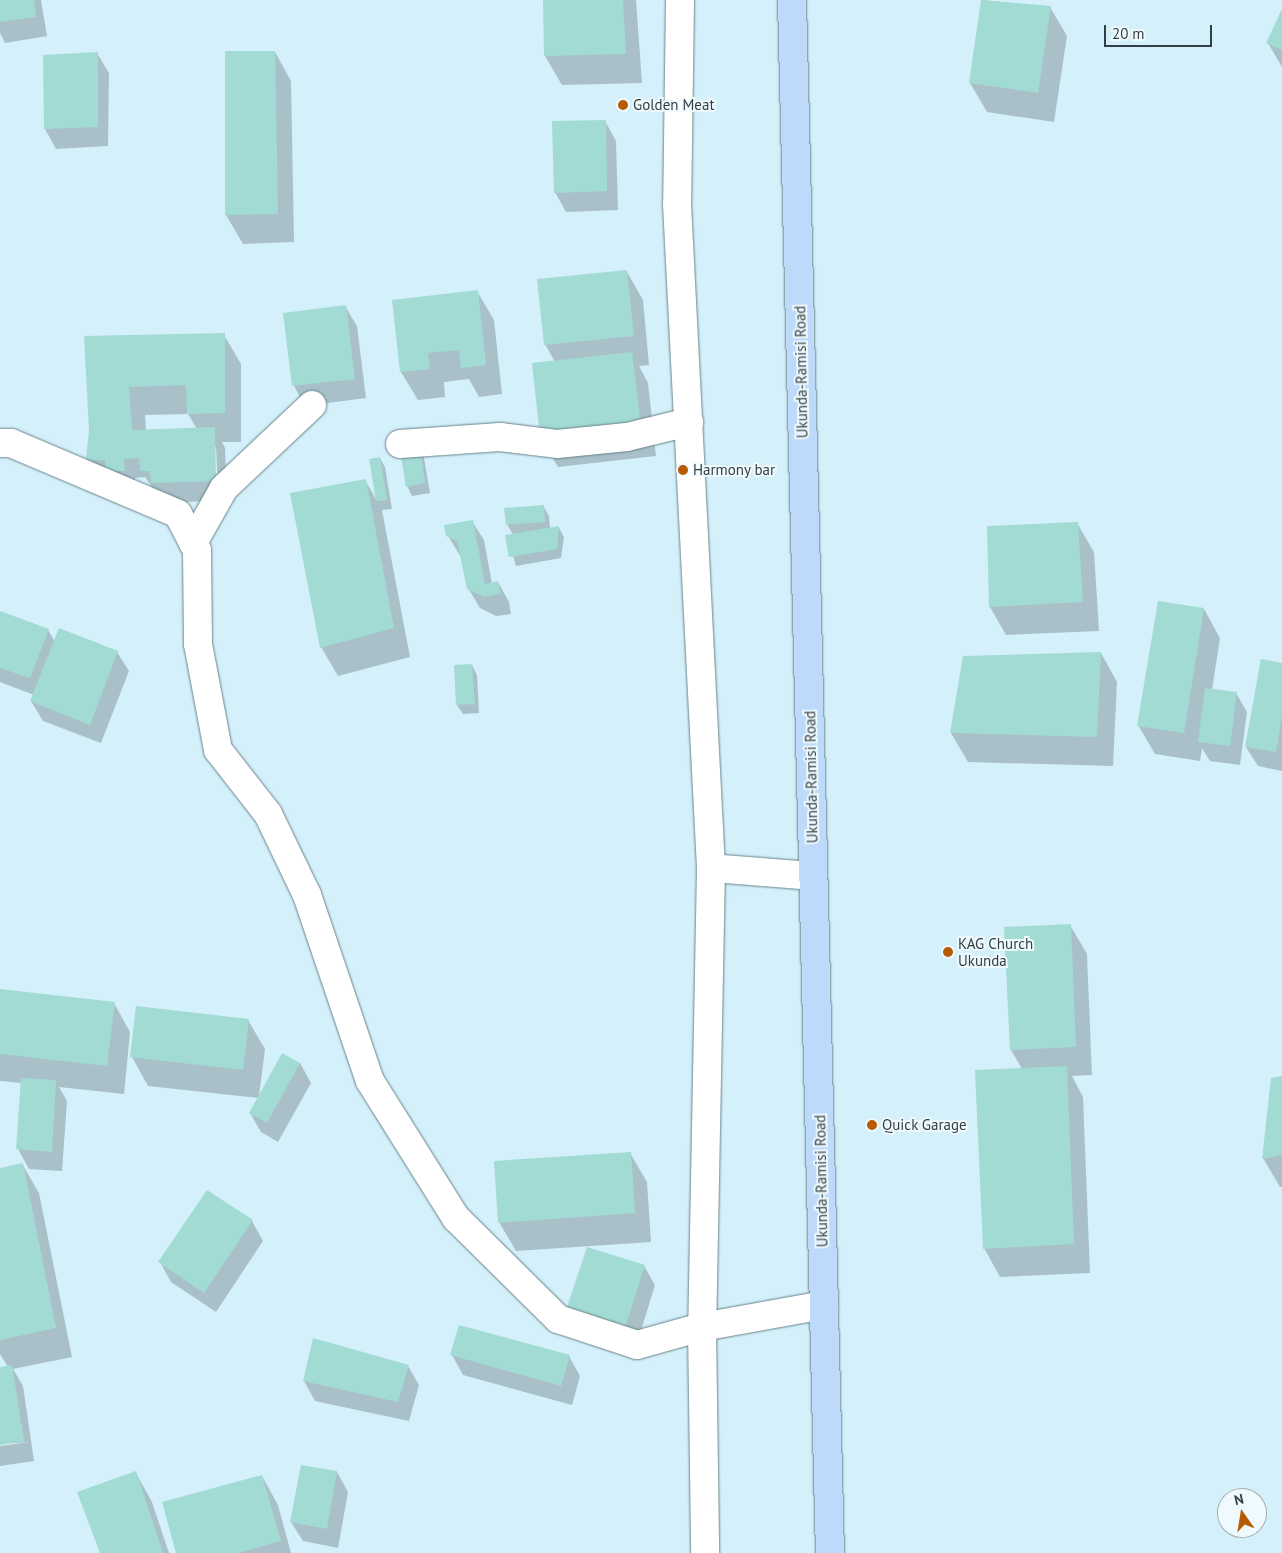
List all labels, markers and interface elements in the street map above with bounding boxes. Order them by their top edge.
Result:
scale bar [1107,15,1214,47]
text: 20 m [1112,24,1145,43]
place label: Golden Meat [633,96,715,114]
marker: Golden Meat [617,99,629,111]
street label: Ukunda-Ramisi Road [791,306,811,438]
place label: Harmony bar [693,461,776,479]
marker: Harmony bar [677,464,689,476]
street label: Ukunda-Ramisi Road [801,711,821,843]
place label: KAG Church Ukunda [958,934,1033,969]
marker: KAG Church Ukunda [942,946,954,958]
street label: Ukunda-Ramisi Road [811,1115,831,1247]
place label: Quick Garage [882,1116,967,1134]
marker: Quick Garage [866,1119,878,1131]
north arrow [1217,1488,1267,1538]
text: N [1232,1490,1245,1509]

